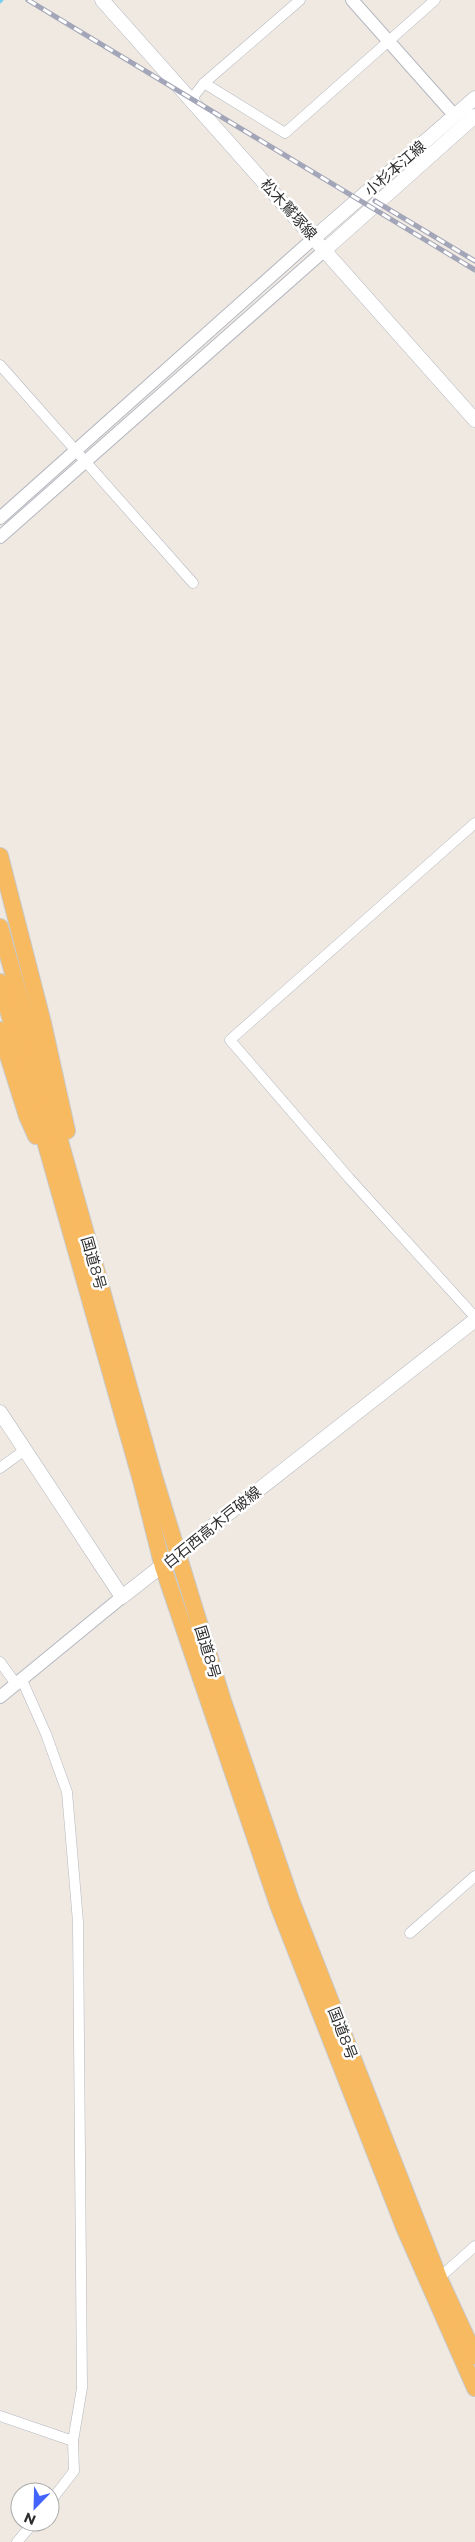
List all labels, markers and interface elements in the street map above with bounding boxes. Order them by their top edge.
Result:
street label: 小杉本江線 [360,136,430,200]
street label: 松木鷲塚線 [257,175,321,243]
street label: 国道8号 [77,1234,111,1292]
street label: 白石西高木戸破線 [159,1482,265,1572]
street label: 国道8号 [191,1623,225,1681]
street label: 国道8号 [324,2004,362,2062]
north arrow [10,2482,60,2532]
text: N [21,2508,39,2529]

